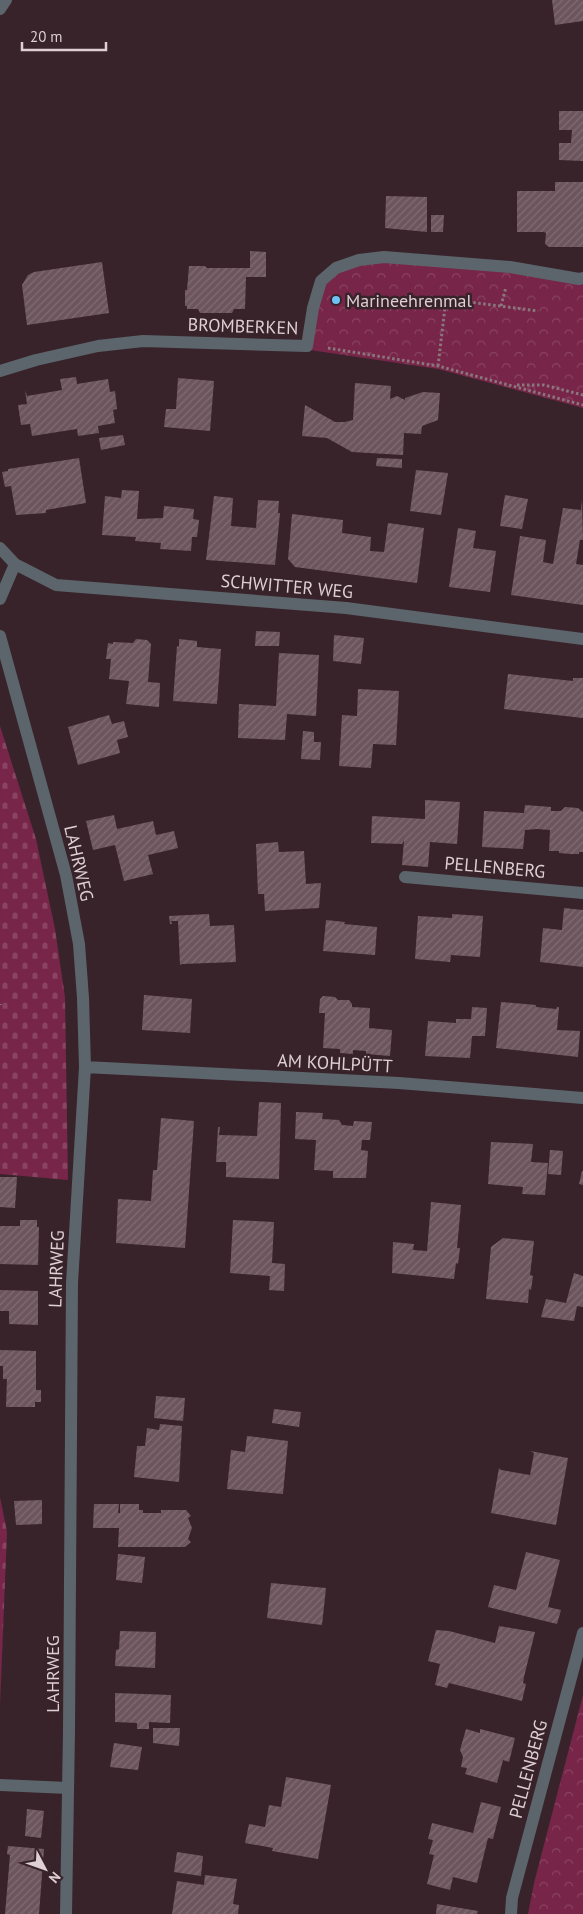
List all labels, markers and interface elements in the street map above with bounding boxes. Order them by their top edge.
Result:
scale bar [22,20,106,52]
text: 20 m [30,27,63,46]
place label: Marineehrenmal [346,289,473,312]
marker: Marineehrenmal [330,294,342,306]
street label: BROMBERKEN [187,313,299,339]
street label: SCHWITTER WEG [220,569,354,603]
street label: LAHRWEG [59,823,99,903]
street label: PELLENBERG [444,851,546,883]
street label: AM KOHLPÜTT [277,1048,393,1078]
street label: LAHRWEG [43,1230,69,1308]
street label: LAHRWEG [41,1635,64,1713]
street label: PELLENBERG [504,1717,552,1821]
north arrow [20,1844,70,1894]
text: N [45,1868,65,1887]

